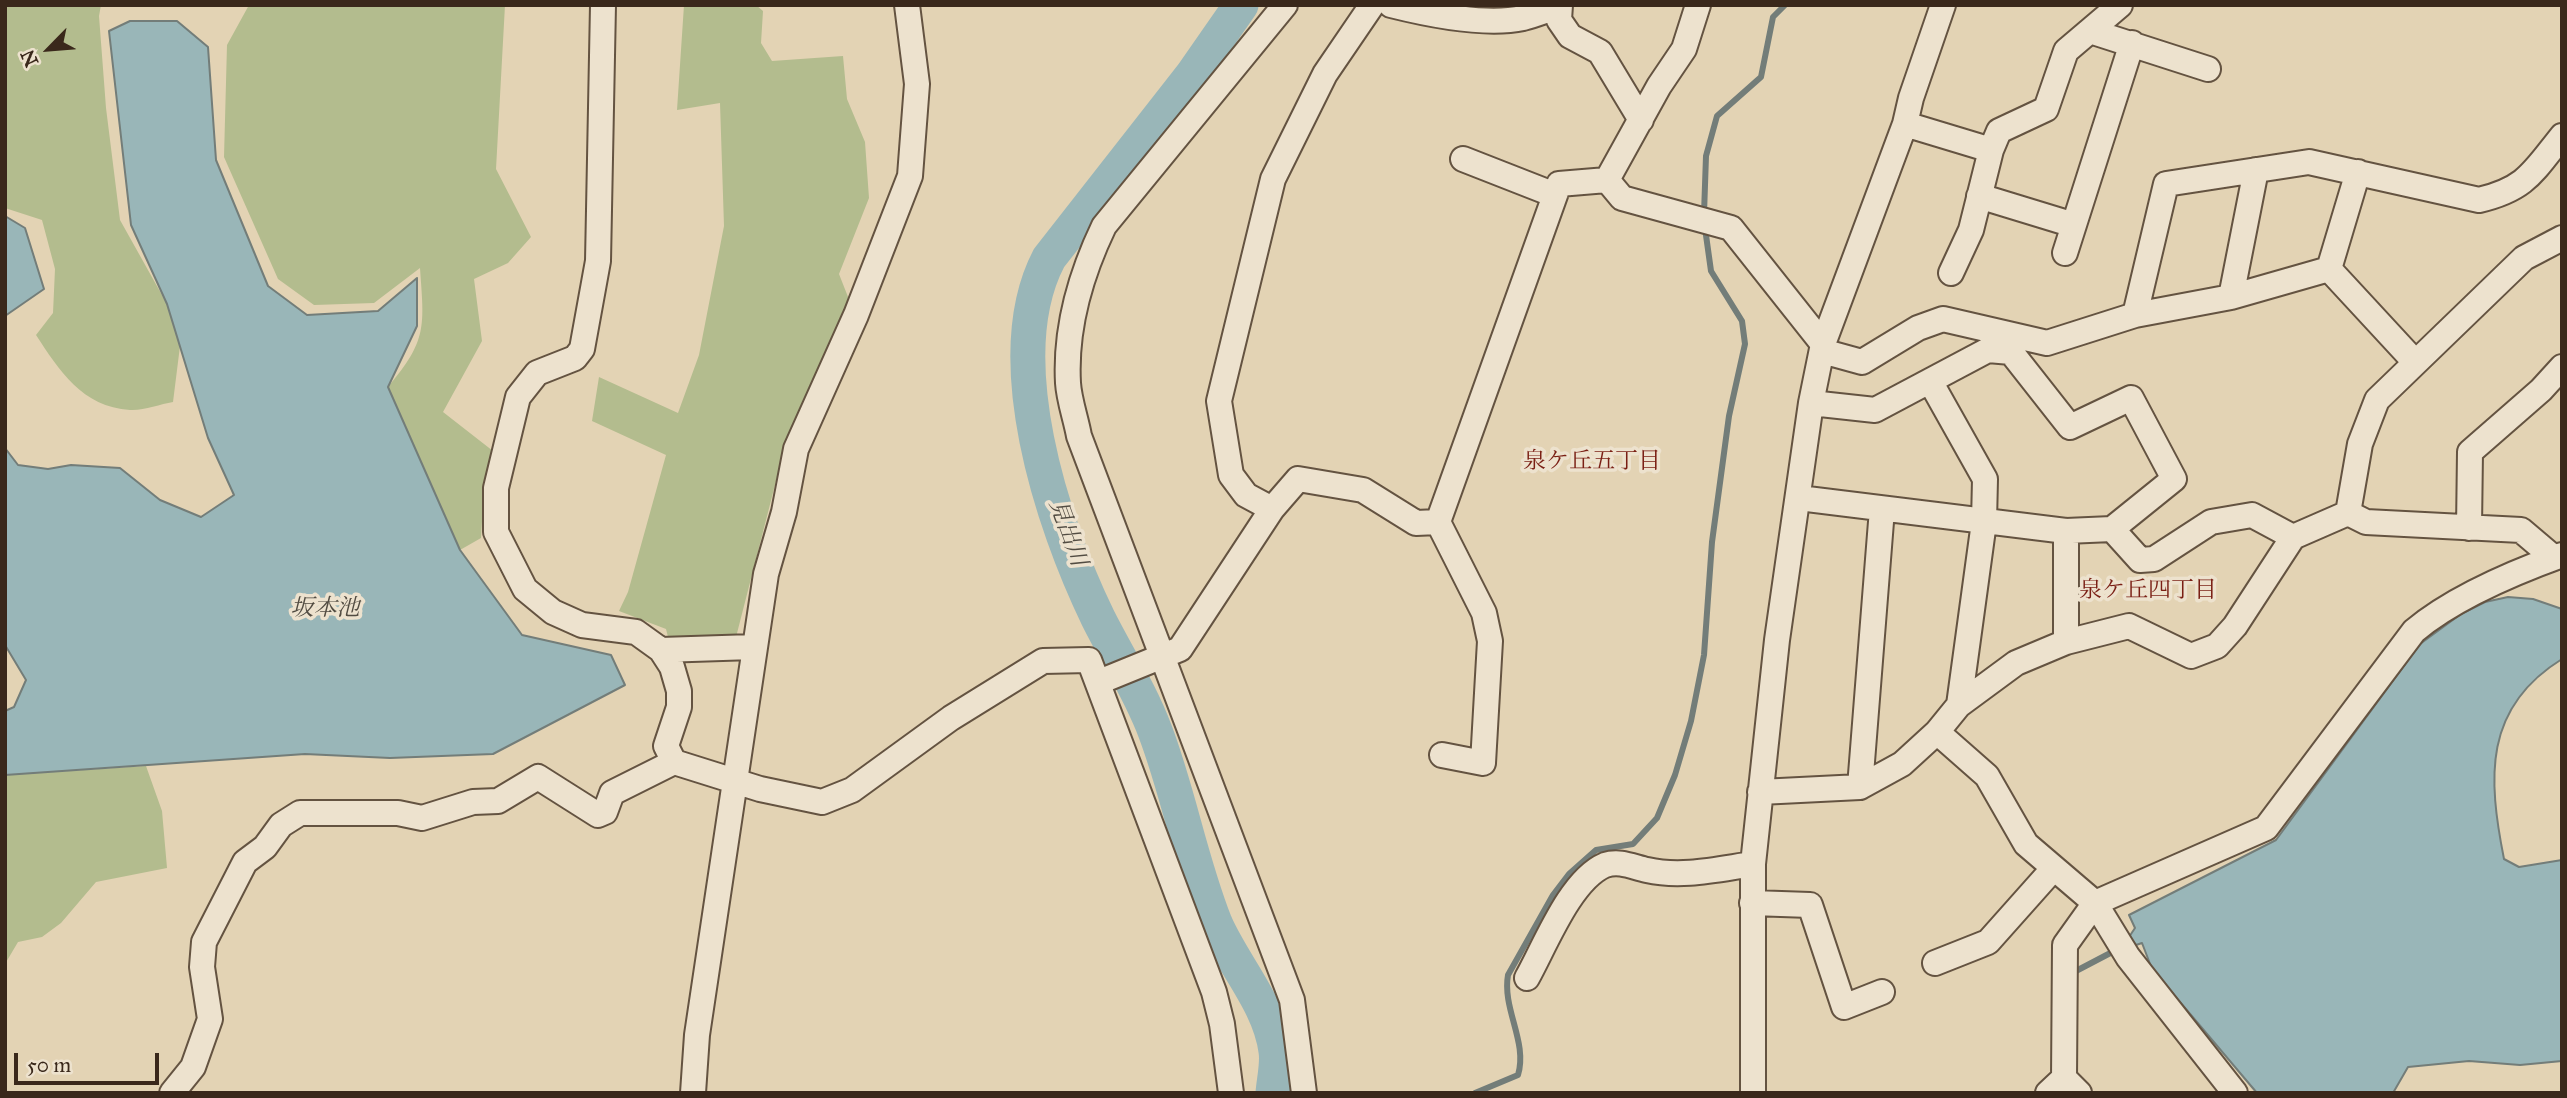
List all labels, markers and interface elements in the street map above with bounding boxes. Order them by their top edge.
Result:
north arrow [14,14,84,84]
text: N [16,46,43,70]
district label: 泉ケ丘五丁目 [1523,448,1661,476]
water label: 見出川 [1042,496,1092,570]
district label: 泉ケ丘四丁目 [2079,577,2217,605]
water label: 坂本池 [291,595,359,623]
scale bar [18,1038,163,1082]
text: 50 m [27,1052,71,1078]

